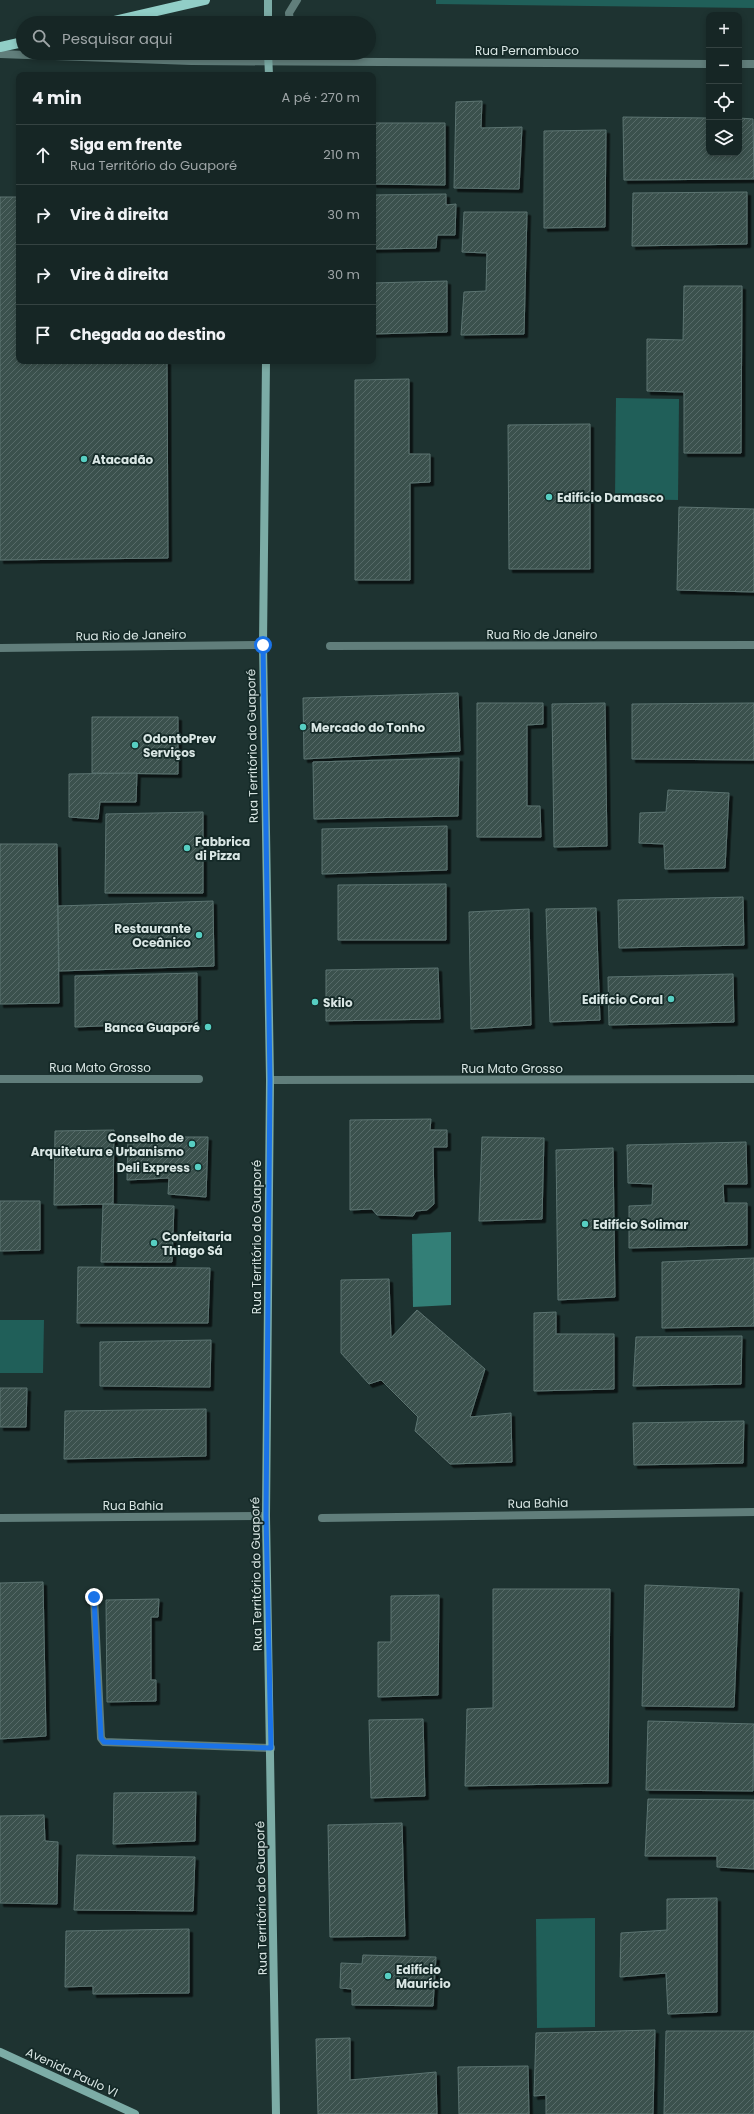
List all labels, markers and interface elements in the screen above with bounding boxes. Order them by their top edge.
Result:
map controls [706,12,742,156]
button: + [706,12,742,48]
search box [16,16,376,60]
icon: search [30,27,52,49]
text: Pesquisar aqui [62,28,172,49]
street label: Rua Pernambuco [475,42,579,59]
button: − [706,48,742,84]
button: locate [706,84,742,120]
text: 4 min [32,86,82,110]
text: A pé · 270 m [282,88,360,107]
button: layers [706,120,742,156]
text: Siga em frente [70,134,182,155]
icon: ahead [32,144,54,166]
text: 210 m [323,145,360,164]
text: Rua Território do Guaporé [70,156,237,175]
icon: right [32,204,54,226]
text: Vire à direita [70,204,169,225]
text: 30 m [327,205,360,224]
icon: right [32,264,54,286]
text: Vire à direita [70,264,169,285]
text: 30 m [327,265,360,284]
icon: arrive [32,324,54,346]
text: Chegada ao destino [70,324,226,345]
place label: Atacadão [92,451,154,468]
marker: Atacadão [79,454,89,464]
place label: Edifício Damasco [557,489,664,506]
marker: Edifício Damasco [544,492,554,502]
street label: Rua Rio de Janeiro [75,626,187,644]
street label: Rua Rio de Janeiro [487,626,598,643]
route start [254,636,272,654]
street label: Rua Território do Guaporé [242,669,262,823]
place label: Mercado do Tonho [311,719,426,736]
marker: Mercado do Tonho [298,722,308,732]
place label: OdontoPrev Serviços [143,730,217,761]
marker: OdontoPrev Serviços [130,740,140,750]
place label: Fabbrica di Pizza [195,833,250,864]
marker: Fabbrica di Pizza [182,843,192,853]
place label: Restaurante Oceânico [114,920,192,951]
marker: Restaurante Oceânico [194,930,204,940]
place label: Edifício Coral [582,991,663,1008]
place label: Skilo [323,994,353,1011]
marker: Edifício Coral [666,994,676,1004]
marker: Skilo [310,997,320,1007]
place label: Banca Guaporé [104,1019,201,1036]
marker: Banca Guaporé [203,1022,213,1032]
street label: Rua Mato Grosso [49,1059,151,1076]
street label: Rua Mato Grosso [461,1060,563,1077]
place label: Conselho de Arquitetura e Urbanismo [31,1129,185,1160]
marker: Conselho de Arquitetura e Urbanismo [187,1139,197,1149]
place label: Deli Express [117,1159,190,1176]
street label: Rua Território do Guaporé [248,1160,265,1314]
marker: Deli Express [193,1162,203,1172]
place label: Edifício Solimar [593,1216,688,1233]
marker: Edifício Solimar [580,1219,590,1229]
place label: Confeitaria Thiago Sá [162,1228,232,1259]
marker: Confeitaria Thiago Sá [149,1238,159,1248]
street label: Rua Bahia [508,1494,568,1512]
street label: Rua Bahia [103,1497,163,1514]
street label: Rua Território do Guaporé [246,1497,266,1651]
route end [85,1588,103,1606]
street label: Rua Território do Guaporé [251,1821,271,1975]
place label: Edifício Maurício [396,1961,451,1992]
marker: Edifício Maurício [383,1971,393,1981]
street label: Avenida Paulo VI [23,2043,121,2101]

